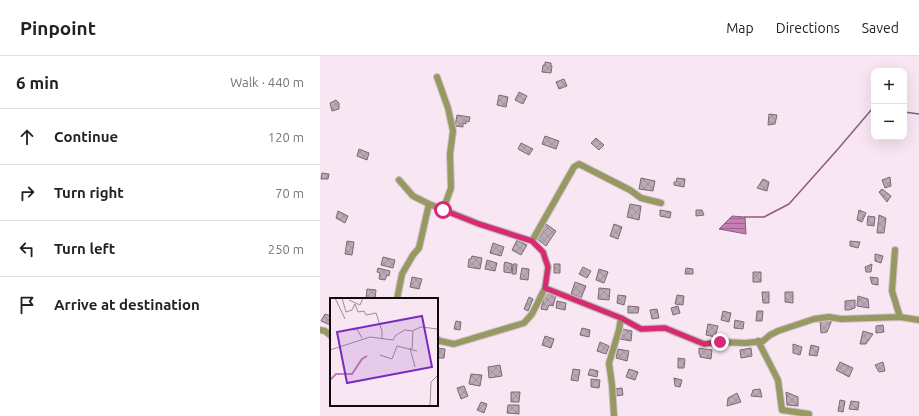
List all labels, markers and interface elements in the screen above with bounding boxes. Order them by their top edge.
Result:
text: Pinpoint [20,17,96,39]
text: Map [726,20,754,36]
text: Directions [776,20,840,36]
text: Saved [862,20,899,36]
map controls [871,68,907,140]
button: + [871,68,907,104]
text: 6 min [16,73,59,92]
text: Walk · 440 m [230,75,304,89]
button: − [871,104,907,140]
icon: ahead [16,126,38,148]
text: Continue [54,128,118,145]
text: 120 m [268,130,304,144]
icon: right [16,182,38,204]
text: Turn right [54,184,124,201]
text: 70 m [275,186,304,200]
route start [434,201,452,219]
icon: left [16,238,38,260]
text: Turn left [54,240,115,257]
text: 250 m [268,242,304,256]
icon: arrive [16,294,38,316]
text: Arrive at destination [54,296,200,313]
inset map [330,298,438,406]
route end [711,333,729,351]

